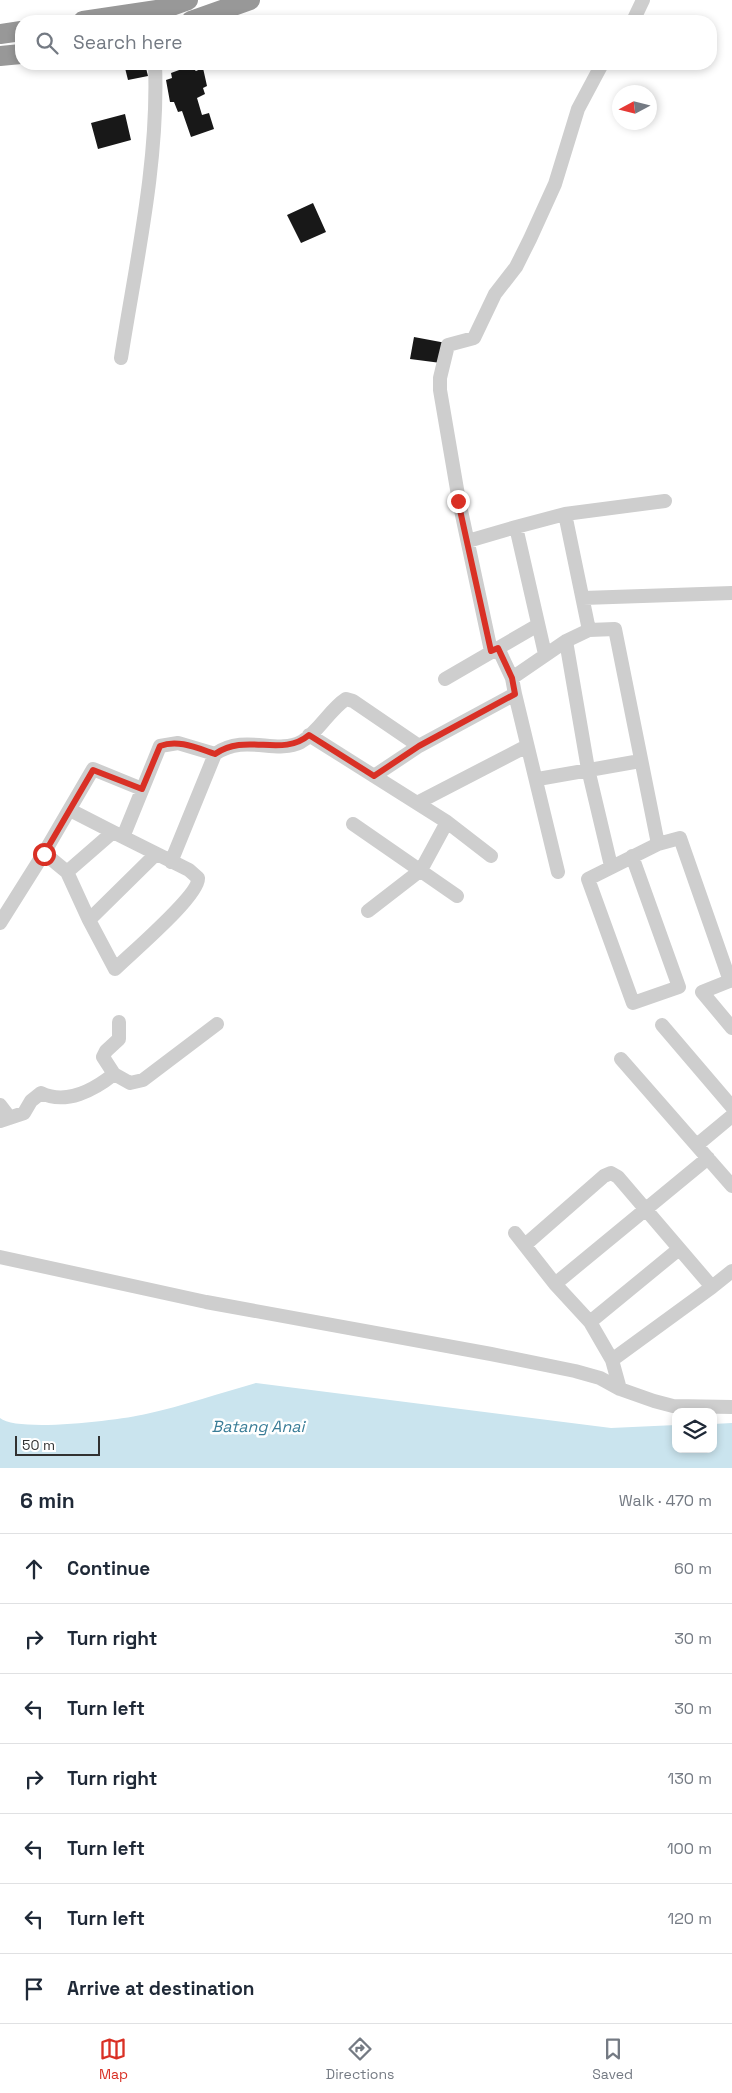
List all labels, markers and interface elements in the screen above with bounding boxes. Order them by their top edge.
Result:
search box [15,15,717,70]
icon: search [33,29,61,57]
text: Search here [73,30,183,55]
north arrow [612,85,657,130]
route end [447,490,470,513]
route start [33,843,56,866]
map controls [672,1408,717,1453]
button: layers [672,1408,717,1453]
water label: Batang Anai [212,1416,306,1437]
scale bar [15,1433,100,1456]
text: 50 m [22,1436,55,1454]
text: 6 min [20,1487,75,1514]
text: Walk · 470 m [619,1490,712,1511]
icon: ahead [20,1555,48,1583]
text: Continue [67,1556,150,1581]
text: 60 m [674,1558,712,1579]
icon: right [20,1625,48,1653]
text: Turn right [67,1626,157,1651]
text: 30 m [674,1628,712,1649]
icon: left [20,1695,48,1723]
text: Turn left [67,1696,145,1721]
text: 30 m [674,1698,712,1719]
icon: right [20,1765,48,1793]
text: Turn right [67,1766,157,1791]
text: 130 m [668,1768,712,1789]
icon: left [20,1835,48,1863]
text: Turn left [67,1836,145,1861]
text: 100 m [667,1838,712,1859]
icon: left [20,1905,48,1933]
text: Turn left [67,1906,145,1931]
text: 120 m [668,1908,712,1929]
icon: arrive [20,1975,48,2003]
text: Arrive at destination [67,1976,255,2001]
tab: Map [99,2035,128,2083]
tab: Directions [326,2035,394,2083]
tab: Saved [592,2035,633,2083]

